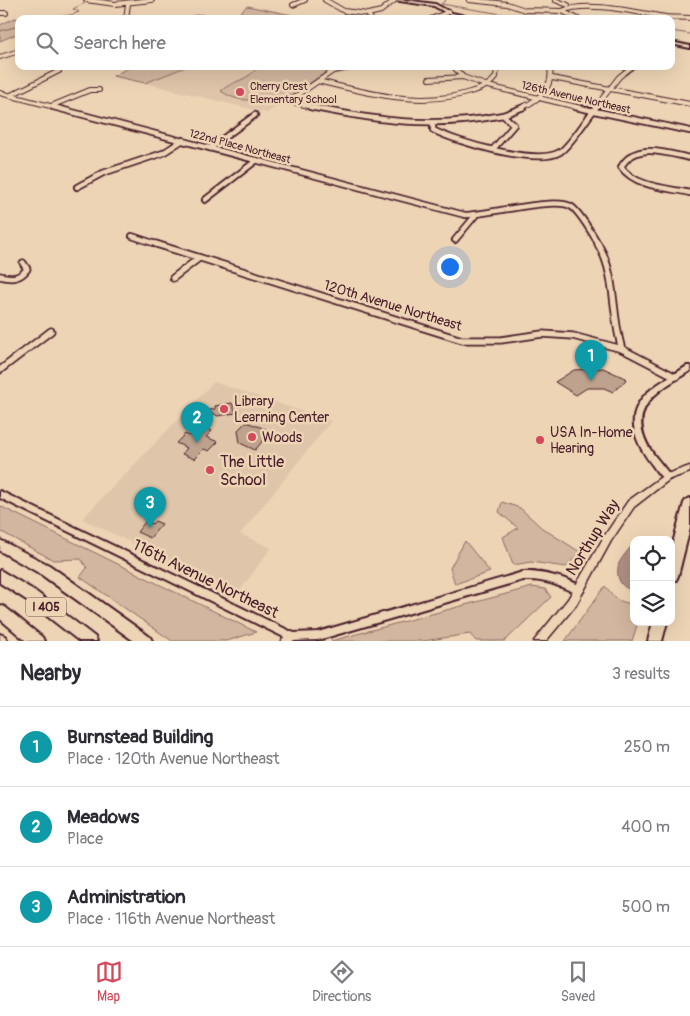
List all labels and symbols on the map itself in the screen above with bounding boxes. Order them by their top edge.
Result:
street label: 126th Avenue Northeast [520,79,632,117]
place label: Cherry Crest Elementary School [250,80,337,106]
marker: Cherry Crest Elementary School [234,86,246,98]
street label: 122nd Place Northeast [188,127,293,166]
your location [437,254,463,280]
street label: 120th Avenue Northeast [322,276,464,335]
pin: 1 [575,340,607,381]
place label: Library Learning Center [234,393,329,426]
pin: 2 [181,402,213,443]
marker: Library Learning Center [218,403,230,415]
place label: USA In-Home Hearing [550,424,633,457]
place label: Woods [262,429,303,446]
marker: Woods [246,431,258,443]
marker: USA In-Home Hearing [534,434,546,446]
place label: The Little School [220,452,284,490]
marker: The Little School [204,464,216,476]
pin: 3 [134,487,166,528]
street label: Northup Way [562,496,624,579]
street label: 116th Avenue Northeast [129,535,282,623]
road number: I 405 [26,598,66,616]

